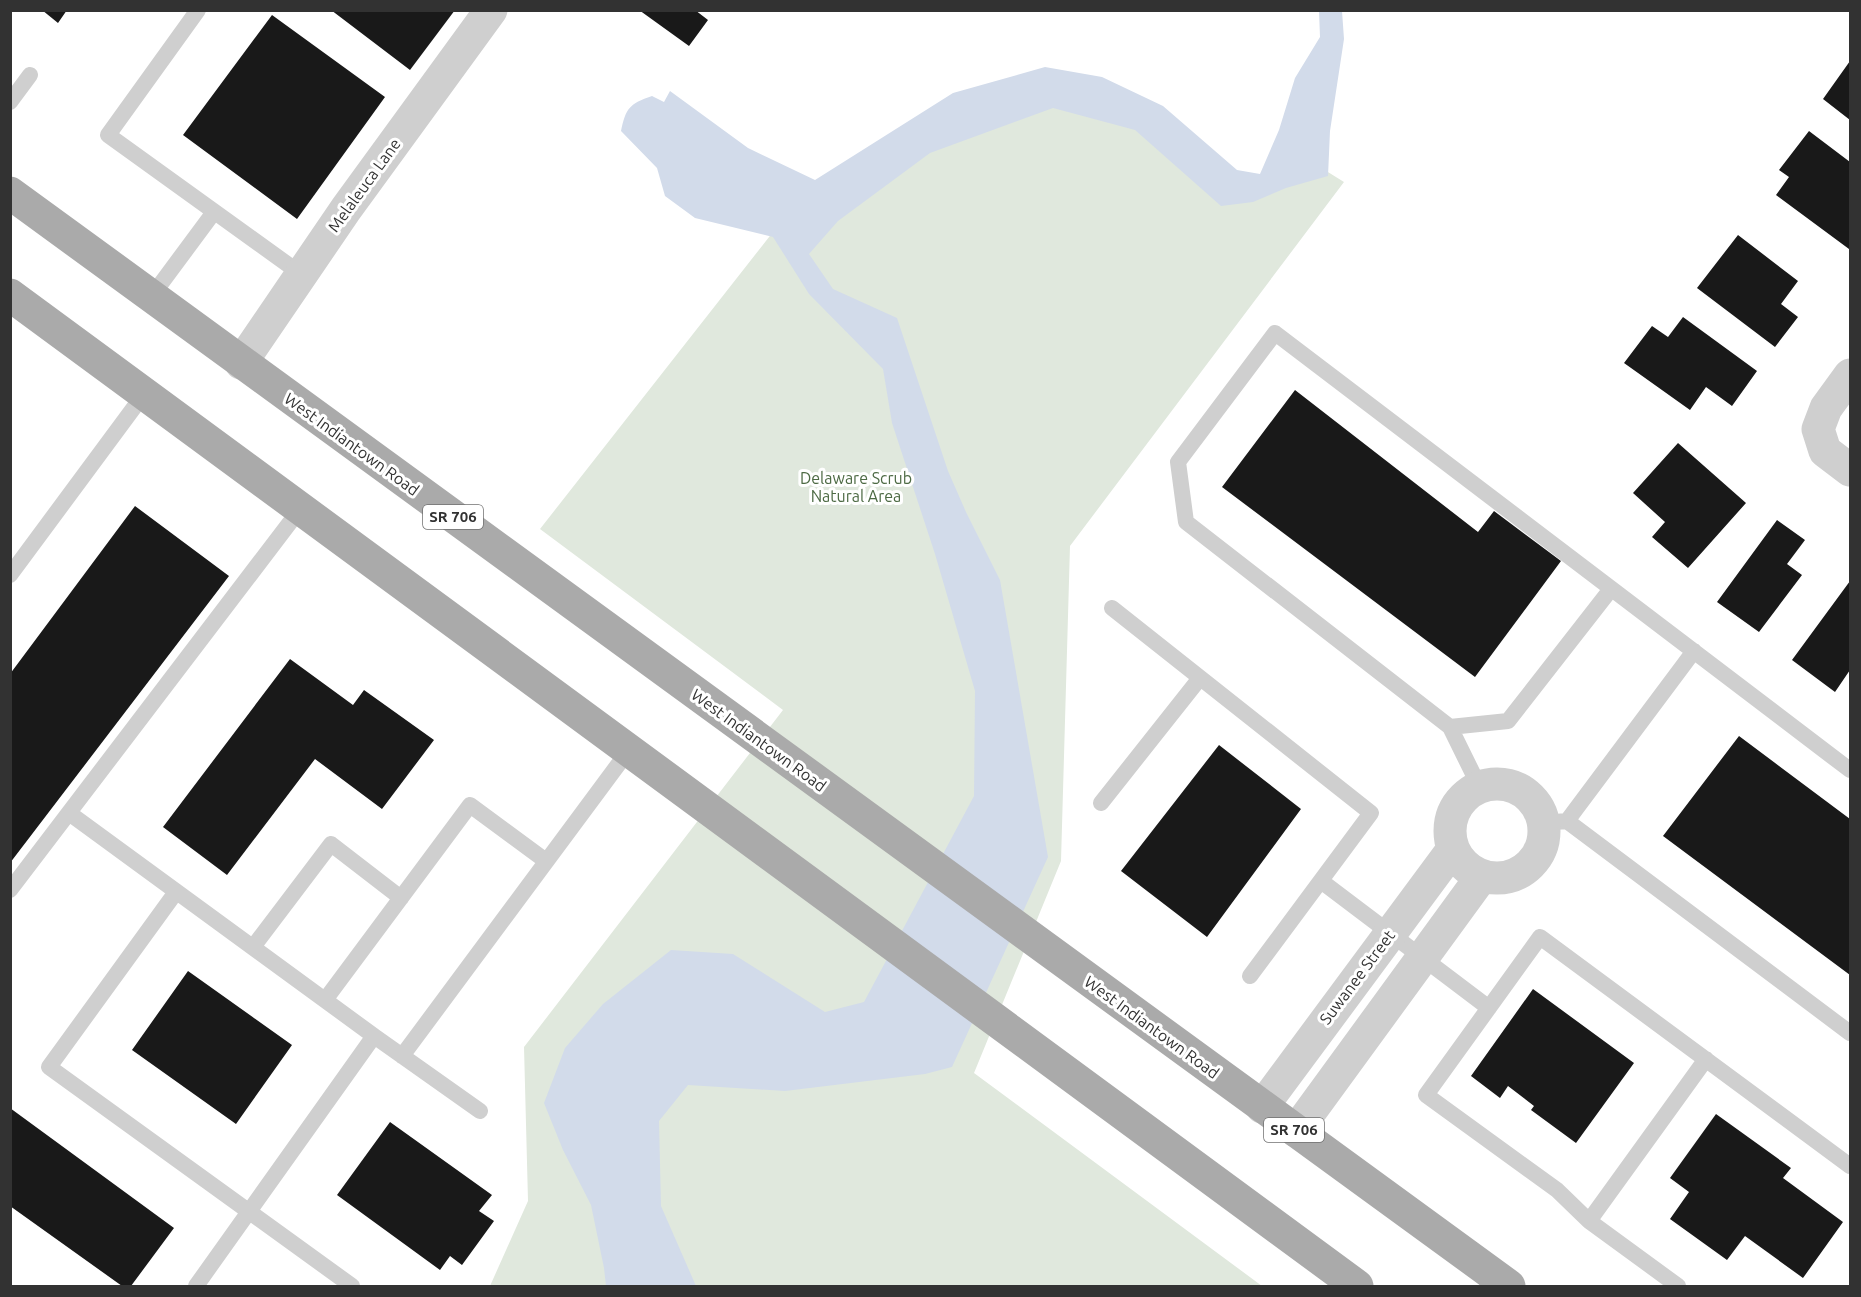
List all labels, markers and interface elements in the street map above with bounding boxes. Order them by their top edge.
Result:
street label: Melaleuca Lane [324,135,404,235]
street label: West Indiantown Road [281,389,423,499]
park label: Delaware Scrub Natural Area [800,469,912,505]
road number: SR 706 [423,505,483,529]
street label: West Indiantown Road [688,685,830,795]
street label: Suwanee Street [1316,926,1399,1028]
street label: West Indiantown Road [1081,972,1223,1082]
road number: SR 706 [1264,1118,1324,1142]

